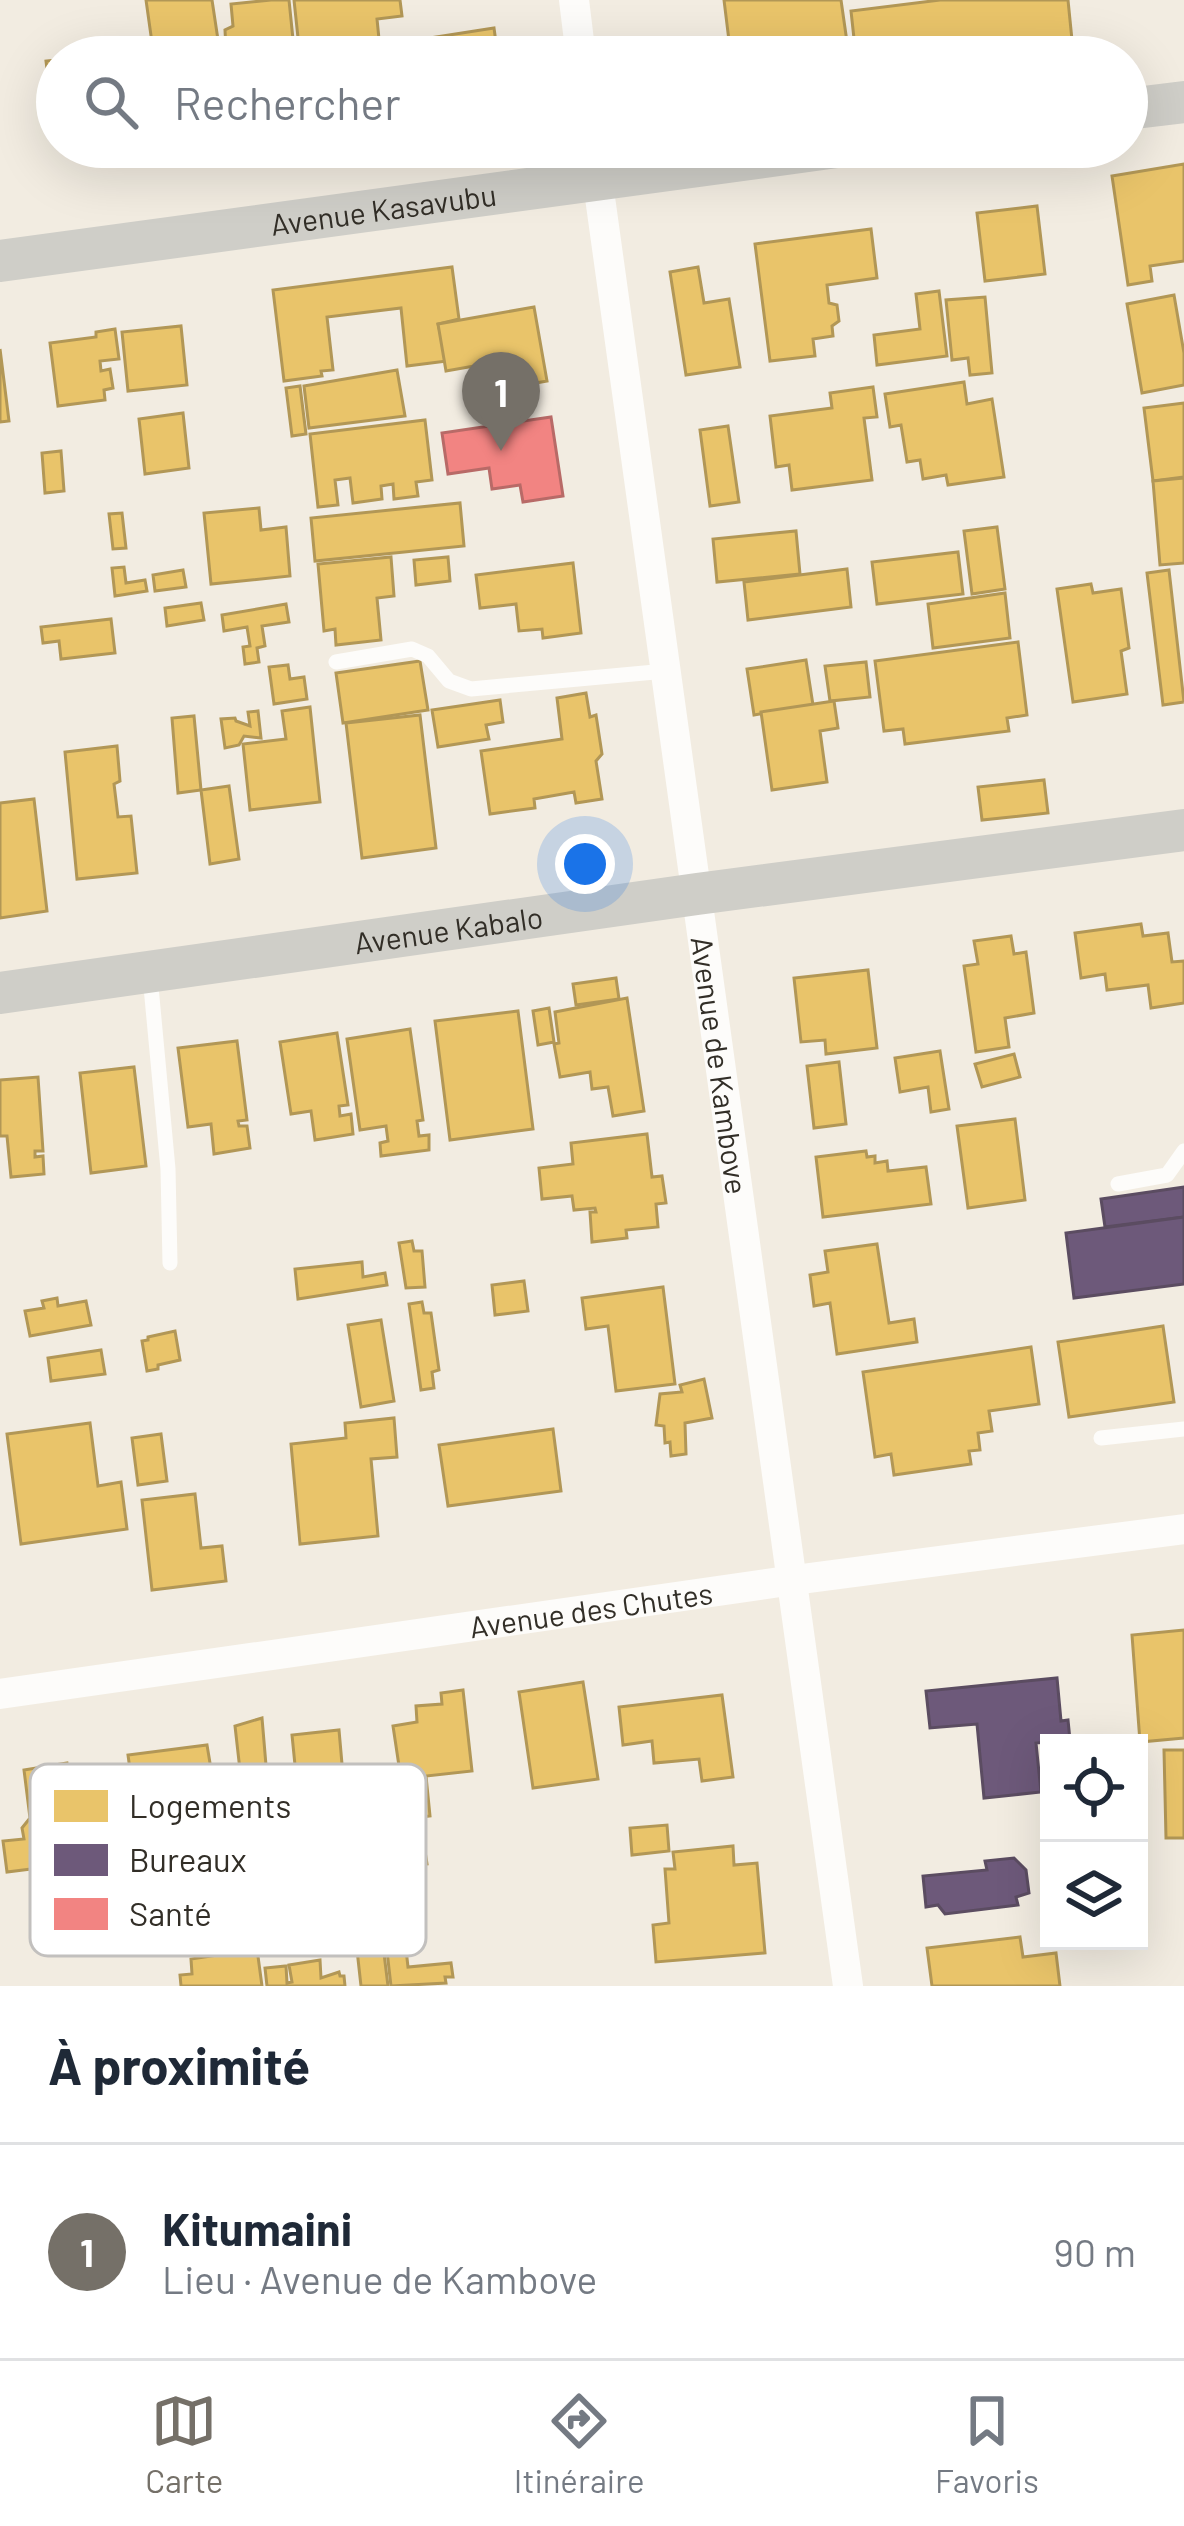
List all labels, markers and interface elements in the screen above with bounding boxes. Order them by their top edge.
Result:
search box [36,36,1148,168]
icon: search [78,69,144,135]
text: Rechercher [174,75,401,129]
street label: Avenue Kasavubu [268,176,499,242]
pin: 1 [462,352,540,451]
your location [555,834,615,894]
street label: Avenue Kabalo [352,898,545,960]
street label: Avenue de Kambove [685,934,756,1196]
street label: Avenue des Chutes [467,1574,715,1644]
map controls [1040,1734,1148,1950]
button: locate [1040,1734,1148,1842]
legend [30,1764,426,1956]
text: Logements [129,1785,291,1825]
text: Bureaux [129,1839,246,1879]
button: layers [1040,1842,1148,1950]
text: Santé [129,1893,212,1933]
text: À proximité [48,2034,310,2095]
text: Kitumaini [162,2201,352,2255]
text: 1 [80,2228,94,2275]
text: 90 m [1054,2228,1136,2275]
text: Lieu · Avenue de Kambove [162,2255,597,2302]
tab: Carte [145,2388,223,2500]
tab: Itinéraire [514,2388,645,2500]
tab: Favoris [935,2388,1039,2500]

